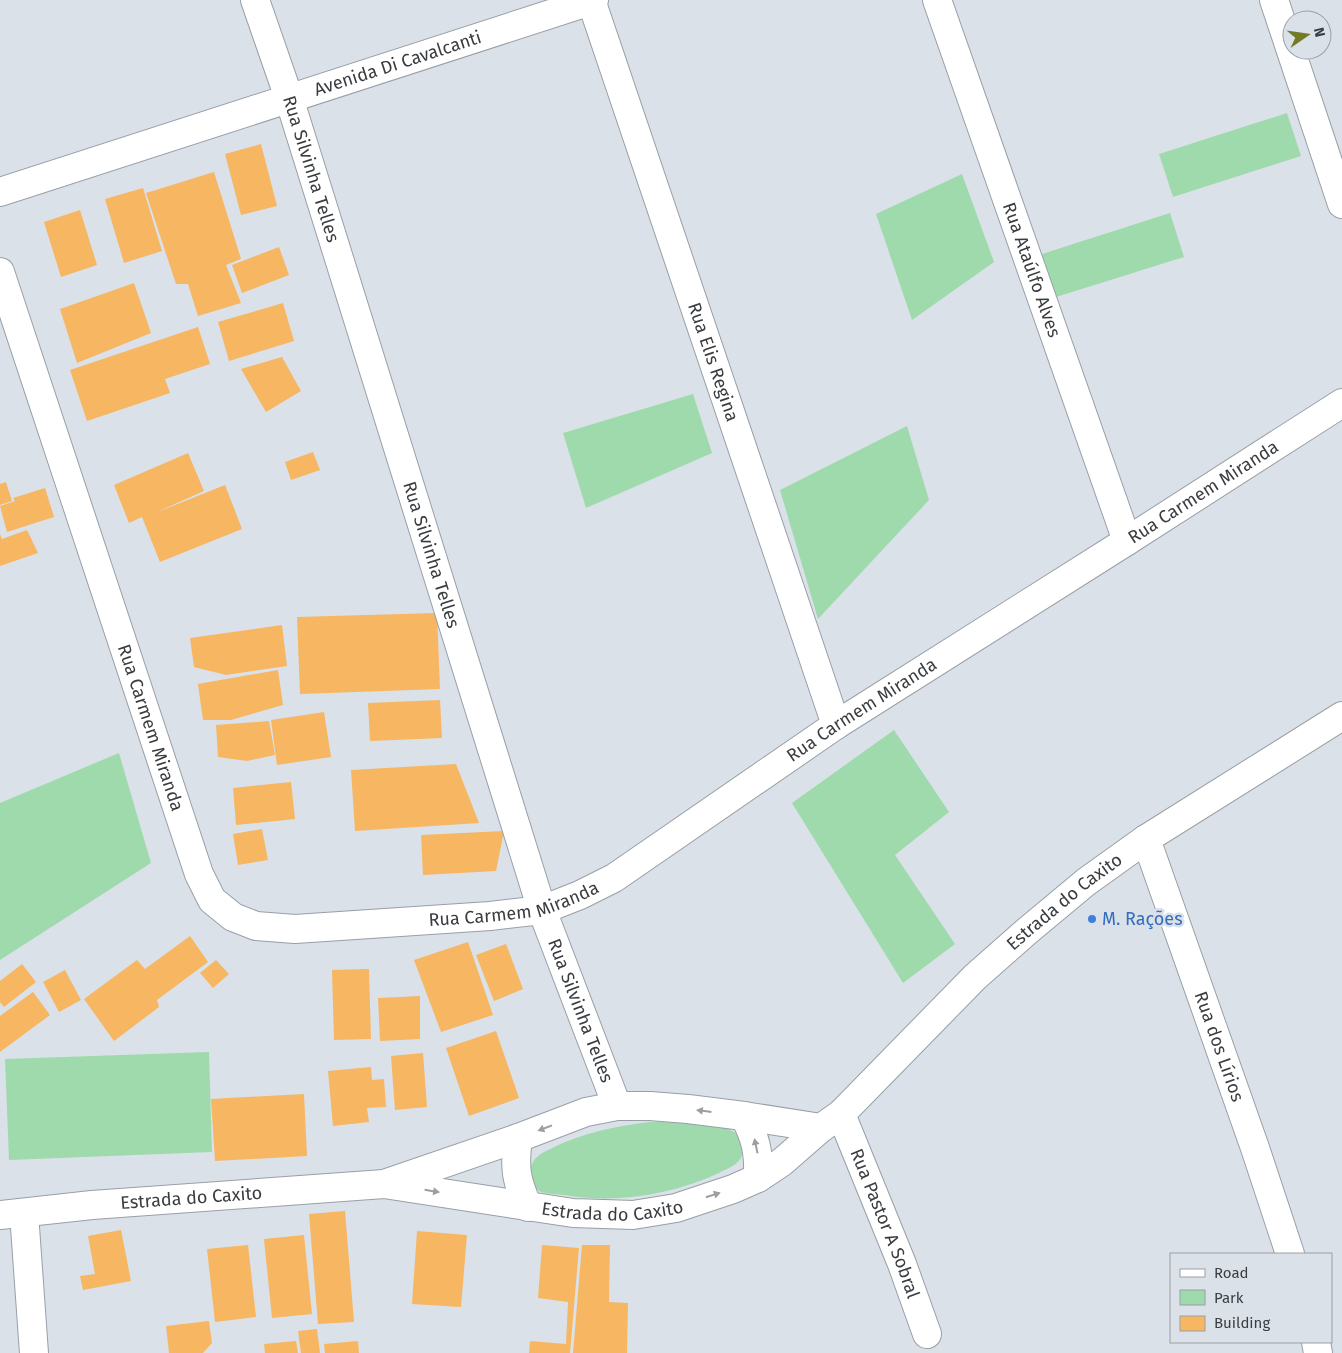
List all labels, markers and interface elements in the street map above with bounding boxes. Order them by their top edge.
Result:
north arrow [1282,10,1332,60]
street label: Avenida Di Cavalcanti [311,26,484,101]
text: N [1310,26,1329,39]
street label: Rua Silvinha Telles [278,93,344,245]
street label: Rua Ataúlfo Alves [998,199,1066,340]
street label: Rua Elis Regina [683,300,744,424]
street label: Rua Carmem Miranda [1124,436,1283,548]
street label: Rua Silvinha Telles [398,479,464,631]
street label: Rua Carmem Miranda [113,641,188,814]
street label: Rua Carmem Miranda [782,653,941,767]
street label: Estrada do Caxito [1002,849,1126,955]
street label: Rua Carmem Miranda [428,876,602,931]
place label: M. Rações [1102,908,1183,930]
marker: M. Rações [1086,913,1098,925]
street label: Rua Silvinha Telles [543,936,618,1086]
street label: Rua dos Lírios [1190,988,1249,1104]
one-way arrow [695,1107,711,1115]
one-way arrow [537,1124,552,1132]
one-way arrow [752,1138,760,1153]
street label: Rua Pastor A Sobral [845,1145,924,1301]
street label: Estrada do Caxito [119,1182,263,1214]
one-way arrow [424,1188,440,1196]
one-way arrow [705,1191,720,1199]
street label: Estrada do Caxito [540,1195,686,1226]
legend [1170,1253,1332,1343]
text: Road [1214,1264,1249,1282]
text: Park [1214,1289,1244,1307]
text: Building [1214,1314,1270,1332]

